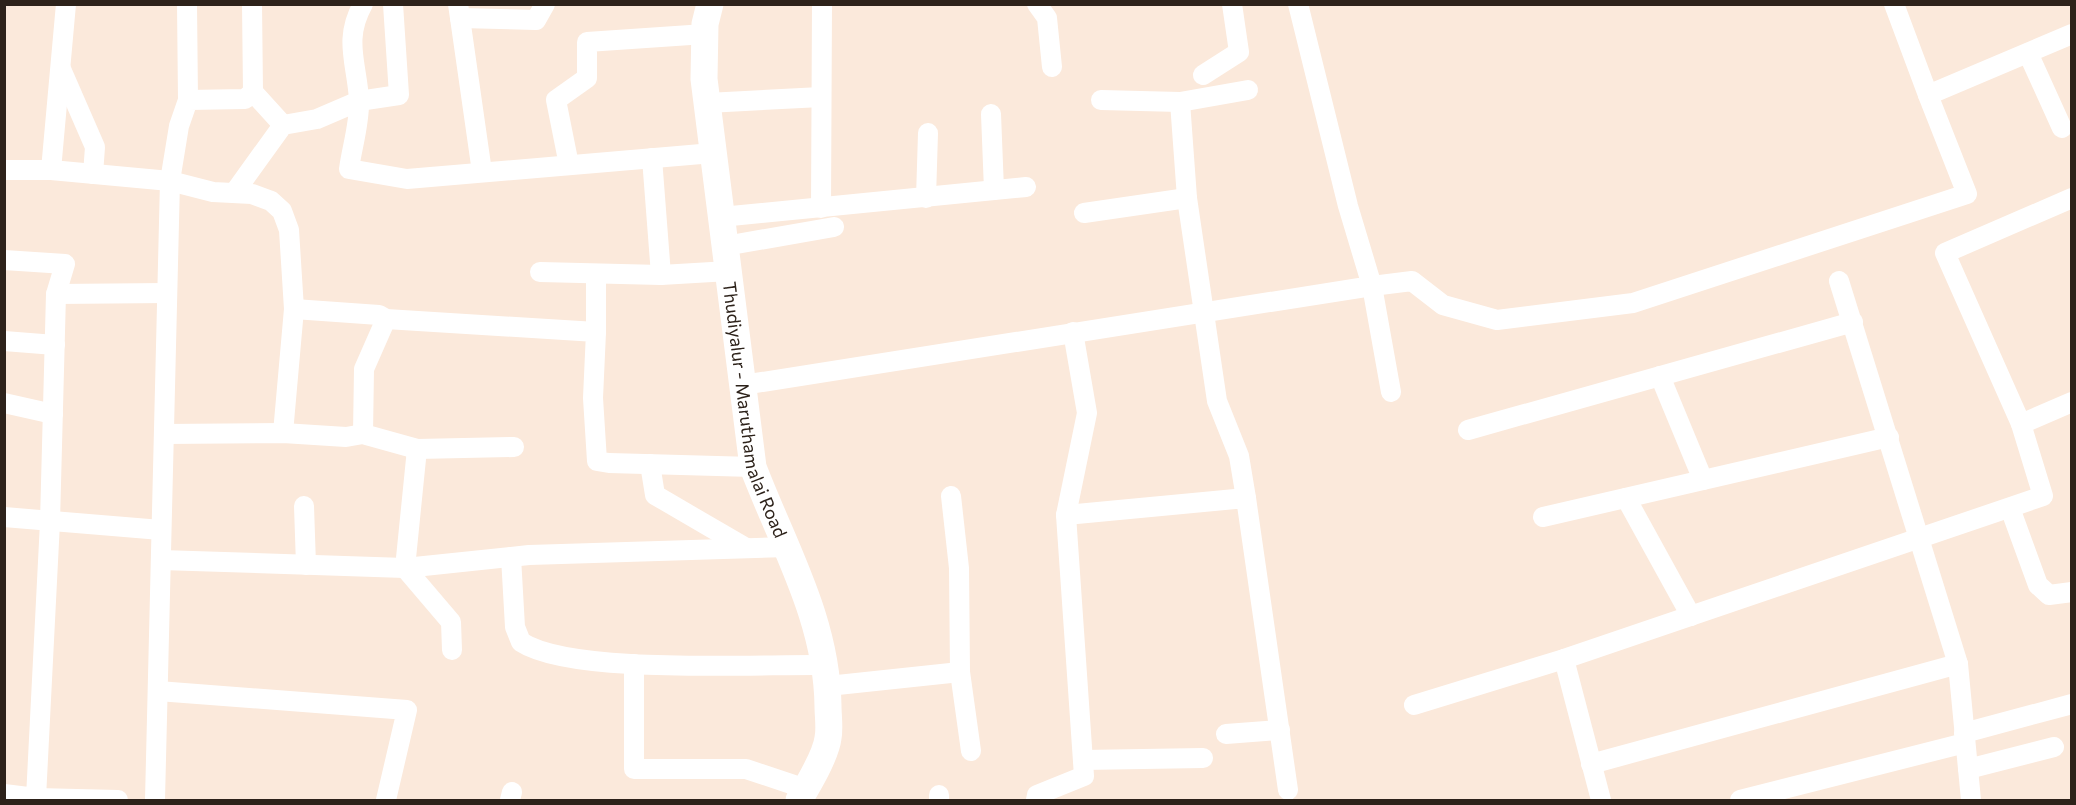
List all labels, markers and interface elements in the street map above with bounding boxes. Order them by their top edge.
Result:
street label: Thudiyalur - Maruthamalai Road [719,280,792,541]

